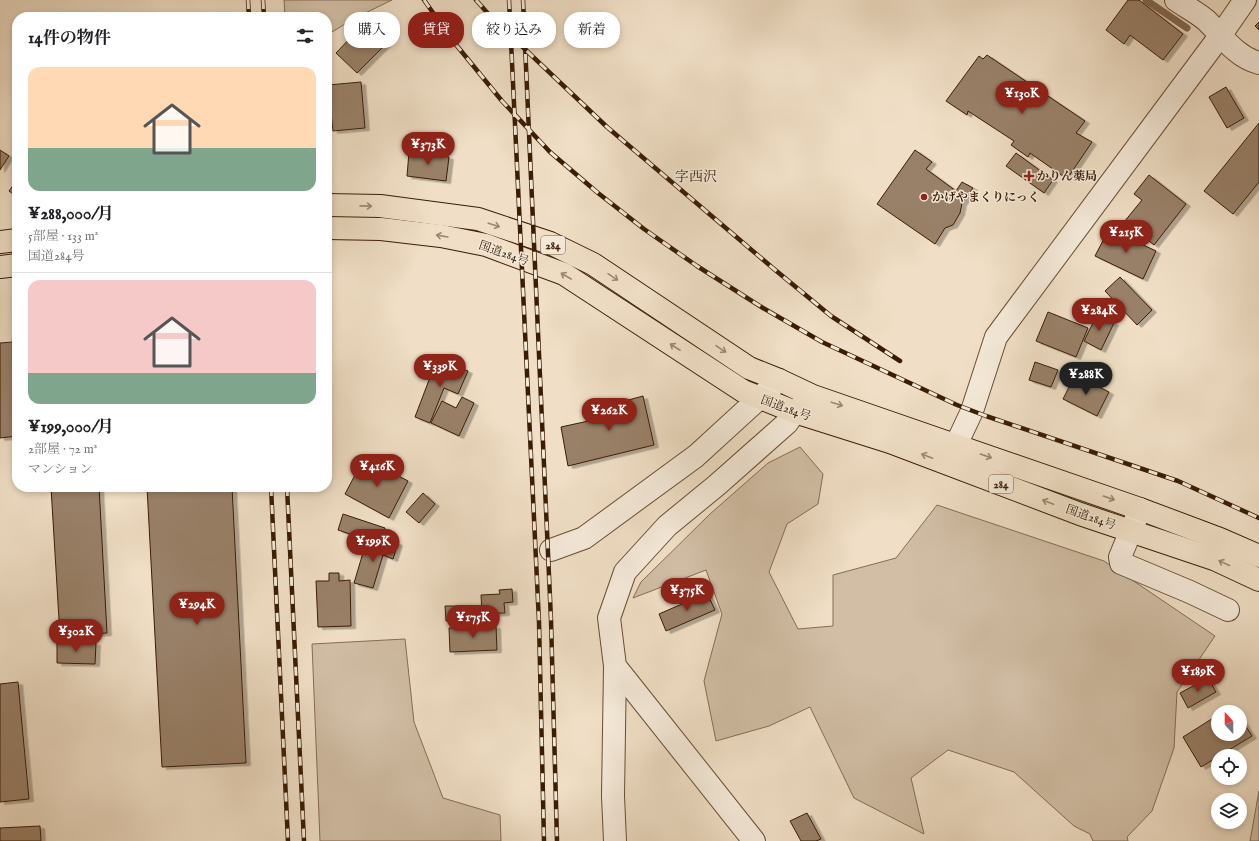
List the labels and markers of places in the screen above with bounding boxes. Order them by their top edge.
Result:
pin: ¥130K [994,81,1050,115]
pin: ¥373K [400,132,456,166]
place label: かりん薬局 [1037,169,1097,184]
marker: かりん薬局 [1024,171,1034,181]
place label: かげやまくりにっく [932,190,1040,205]
marker: かげやまくりにっく [919,192,929,202]
pin: ¥215K [1098,220,1154,254]
pin: ¥284K [1071,298,1127,332]
pin: ¥339K [412,354,468,388]
pin: ¥288K [1058,362,1114,396]
pin: ¥262K [581,398,637,432]
pin: ¥416K [349,454,405,488]
pin: ¥199K [345,529,401,563]
pin: ¥375K [659,578,715,612]
pin: ¥294K [169,592,225,626]
pin: ¥175K [445,605,501,639]
pin: ¥302K [48,619,104,653]
pin: ¥189K [1170,659,1226,693]

